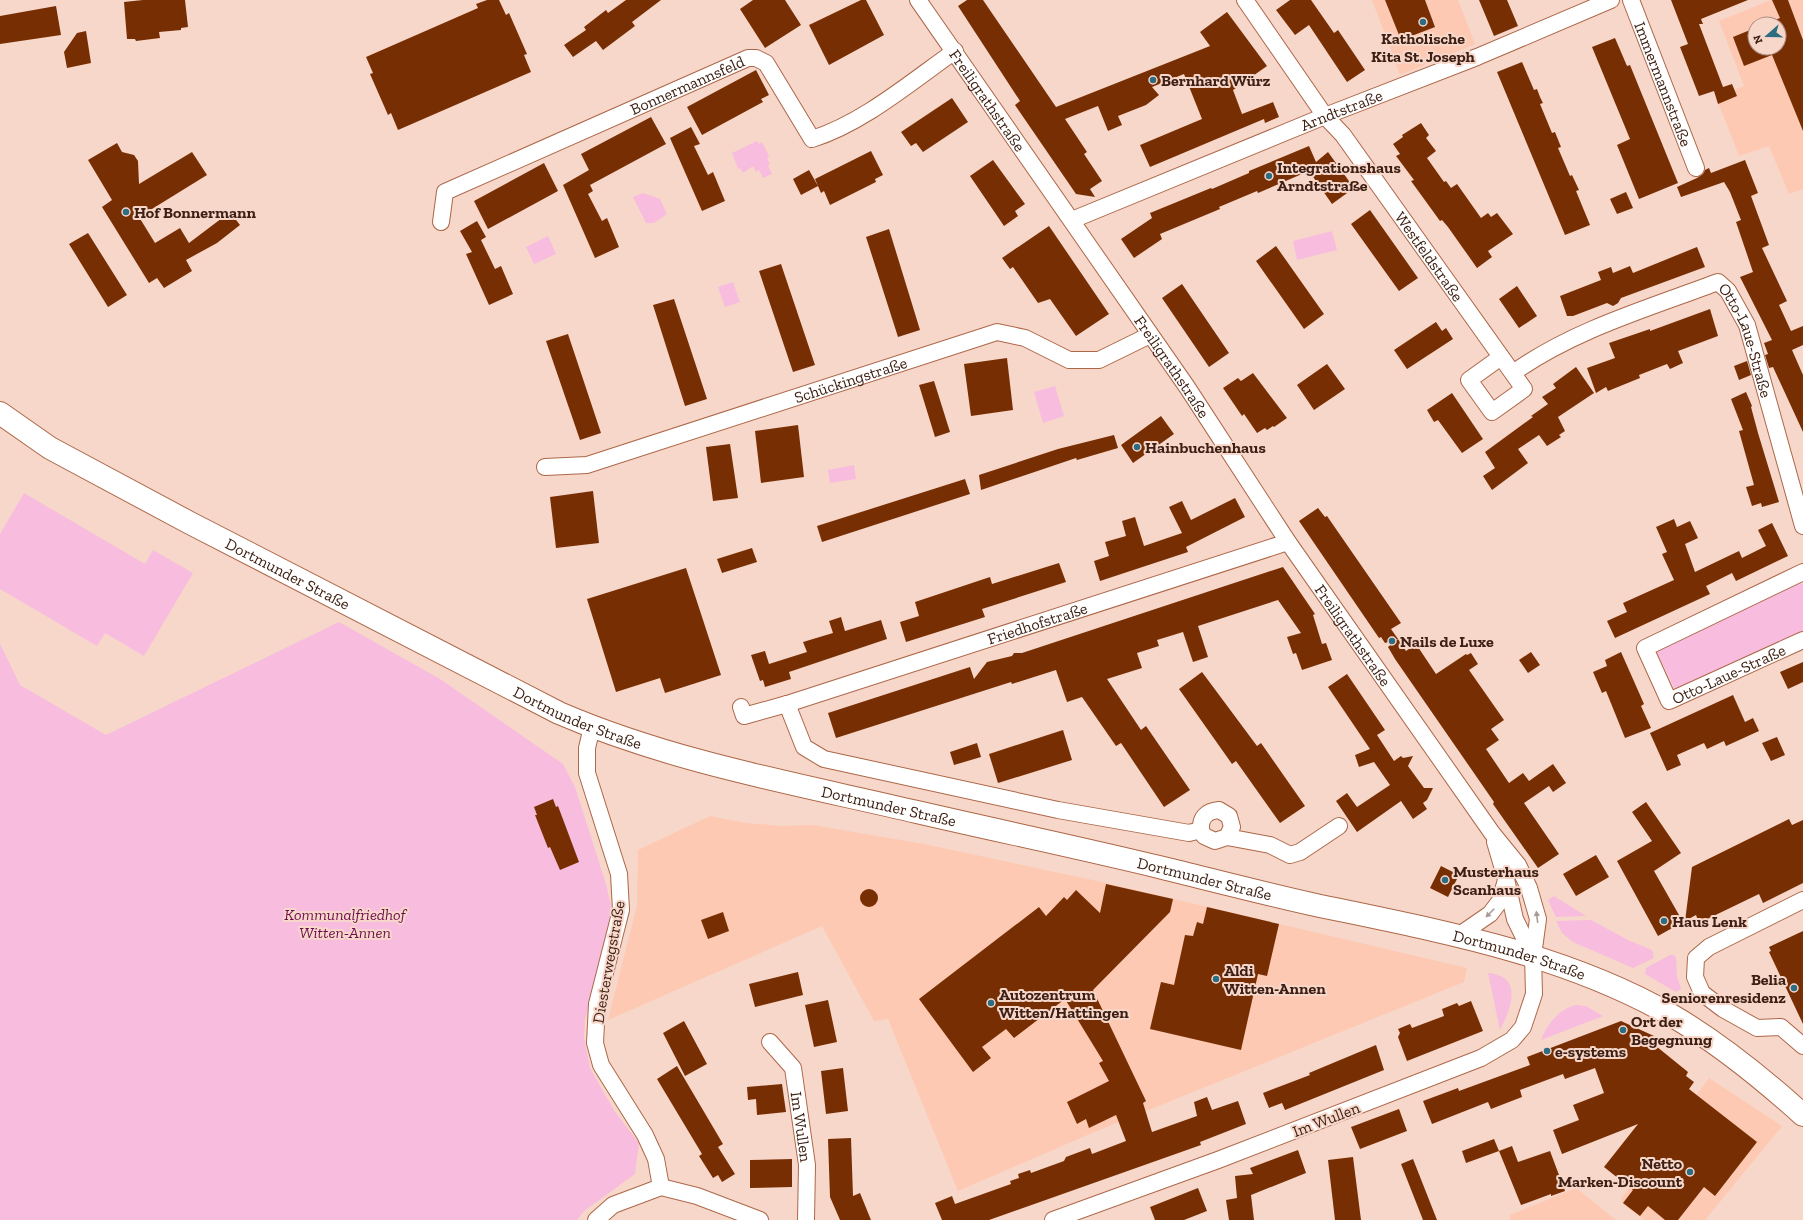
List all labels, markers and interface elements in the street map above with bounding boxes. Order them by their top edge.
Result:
north arrow [1747,16,1787,56]
marker: Katholische Kita St. Joseph [1418,17,1428,27]
street label: Immermannstraße [1630,19,1696,149]
place label: Katholische Kita St. Joseph [1371,29,1476,66]
text: N [1750,33,1766,45]
street label: Freiligrathstraße [945,46,1029,155]
street label: Bonnermannsfeld [627,52,748,119]
place label: Bernhard Würz [1161,71,1271,90]
marker: Bernhard Würz [1148,75,1158,85]
street label: Arndtstraße [1298,86,1385,135]
place label: Integrationshaus Arndtstraße [1277,158,1401,195]
marker: Integrationshaus Arndtstraße [1264,171,1274,181]
place label: Hof Bonnermann [134,203,257,222]
marker: Hof Bonnermann [121,207,131,217]
street label: Westfeldstraße [1391,208,1467,305]
street label: Otto-Laue-Straße [1715,279,1776,400]
street label: Freiligrathstraße [1130,312,1213,422]
street label: Schückingstraße [792,353,909,407]
place label: Hainbuchenhaus [1145,438,1266,457]
marker: Hainbuchenhaus [1132,442,1142,452]
street label: Dortmunder Straße [222,534,353,614]
street label: Freiligrathstraße [1311,581,1395,690]
street label: Friedhofstraße [985,599,1090,649]
place label: Nails de Luxe [1400,632,1494,651]
marker: Nails de Luxe [1387,636,1397,646]
street label: Otto-Laue-Straße [1669,640,1788,708]
street label: Dortmunder Straße [510,682,644,753]
street label: Dortmunder Straße [820,782,958,831]
street label: Dortmunder Straße [1135,853,1274,905]
place label: Musterhaus Scanhaus [1453,862,1539,899]
marker: Musterhaus Scanhaus [1440,875,1450,885]
street label: Diesterwegstraße [588,899,629,1025]
park label: Kommunalfriedhof Witten-Annen [284,905,408,942]
one-way arrow [1485,908,1495,918]
one-way arrow [1533,911,1540,923]
place label: Haus Lenk [1672,912,1747,931]
marker: Haus Lenk [1659,916,1669,926]
street label: Dortmunder Straße [1451,926,1588,984]
place label: Aldi Witten-Annen [1224,961,1326,998]
place label: Belia Seniorenresidenz [1662,970,1786,1007]
marker: Aldi Witten-Annen [1211,974,1221,984]
marker: Belia Seniorenresidenz [1789,983,1799,993]
place label: Autozentrum Witten/Hattingen [999,985,1129,1022]
marker: Autozentrum Witten/Hattingen [986,998,996,1008]
place label: Ort der Begegnung [1631,1012,1712,1049]
marker: Ort der Begegnung [1618,1025,1628,1035]
place label: e-systems [1555,1042,1626,1061]
marker: e-systems [1542,1046,1552,1056]
street label: Im Wullen [787,1090,816,1164]
street label: Im Wullen [1290,1098,1363,1141]
place label: Netto Marken-Discount [1558,1154,1683,1191]
marker: Netto Marken-Discount [1685,1167,1695,1177]

